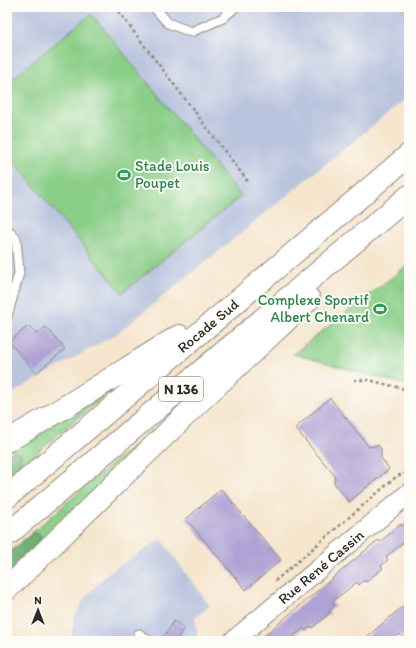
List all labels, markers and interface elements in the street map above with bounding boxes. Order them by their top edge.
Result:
place label: Stade Louis Poupet [135,157,210,192]
sports icon: Stade Louis Poupet [116,167,132,183]
place label: Complexe Sportif Albert Chenard [258,291,369,326]
street label: Rocade Sud [174,295,242,357]
sports icon: Complexe Sportif Albert Chenard [372,301,388,317]
road number: N 136 [159,377,203,401]
street label: Rue René Cassin [274,526,368,608]
north arrow [18,590,58,630]
text: N [34,594,42,607]

